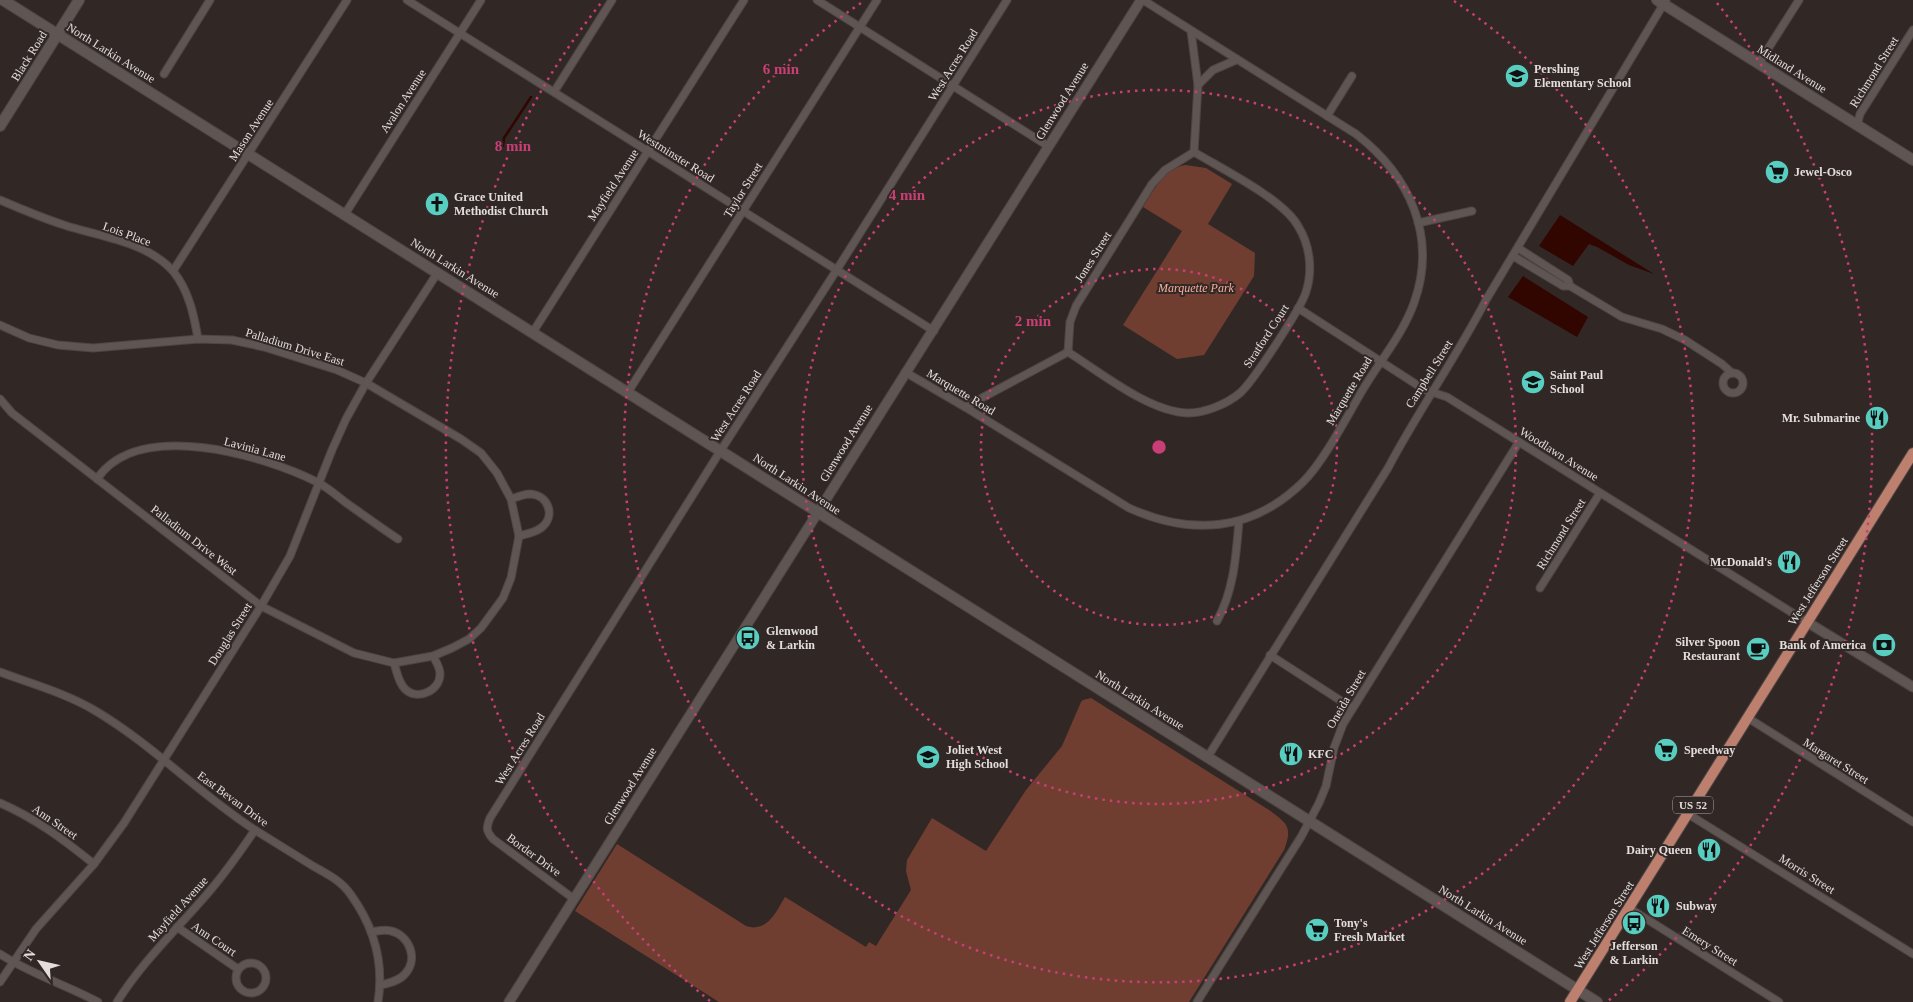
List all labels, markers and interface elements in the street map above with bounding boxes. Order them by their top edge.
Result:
street label: North Larkin Avenue [64,20,158,86]
street label: West Acres Road [925,26,981,104]
street label: Black Road [8,28,50,84]
street label: Richmond Street [1847,33,1902,110]
street label: Midland Avenue [1755,42,1829,96]
street label: Glenwood Avenue [1033,60,1091,142]
text: 6 min [763,61,800,77]
place label: Pershing Elementary School [1534,62,1632,90]
school or university icon: Pershing Elementary School [1504,63,1530,89]
street label: Avalon Avenue [377,66,429,136]
street label: Mason Avenue [226,96,276,164]
street label: Westminster Road [635,127,717,185]
text: 8 min [495,138,532,154]
street label: Mayfield Avenue [585,146,641,224]
street label: Taylor Street [721,159,766,220]
supermarket icon: Jewel-Osco [1764,159,1790,185]
place label: Jewel-Osco [1794,165,1852,179]
text: 4 min [889,187,926,203]
place label: Grace United Methodist Church [454,190,548,218]
church icon: Grace United Methodist Church [424,191,450,217]
street label: Lois Place [101,219,153,249]
street label: Jones Street [1072,228,1115,285]
street label: North Larkin Avenue [408,235,502,301]
park label: Marquette Park [1157,281,1235,295]
street label: Stratford Court [1240,301,1292,370]
text: 2 min [1015,313,1052,329]
street label: Palladium Drive East [244,325,347,369]
street label: Campbell Street [1402,337,1456,411]
street label: Marquette Road [1323,354,1375,428]
street label: Marquette Road [924,366,998,418]
street label: West Acres Road [708,368,764,444]
place label: Saint Paul School [1550,368,1604,396]
school or university icon: Saint Paul School [1520,369,1546,395]
street label: Glenwood Avenue [817,402,875,484]
restaurant icon: Mr. Submarine [1864,405,1890,431]
place label: Mr. Submarine [1782,411,1861,425]
street label: Woodlawn Avenue [1517,424,1601,484]
street label: Lavinia Lane [222,434,288,464]
centre of rings [1150,438,1168,456]
street label: North Larkin Avenue [751,450,843,518]
street label: Richmond Street [1534,495,1589,572]
street label: Palladium Drive West [148,502,240,578]
street label: West Jefferson Street [1785,534,1851,628]
restaurant icon: McDonald's [1776,549,1802,575]
place label: McDonald's [1710,555,1772,569]
street label: Douglas Street [205,600,255,668]
place label: Glenwood & Larkin [766,624,818,652]
bus stop icon: Glenwood & Larkin [735,625,761,651]
bank icon: Bank of America [1871,632,1897,658]
place label: Silver Spoon Restaurant [1675,635,1740,663]
cafe icon: Silver Spoon Restaurant [1745,636,1771,662]
place label: Bank of America [1779,638,1866,652]
street label: North Larkin Avenue [1093,667,1187,733]
street label: Oneida Street [1324,667,1369,731]
street label: West Acres Road [492,710,548,788]
street label: Margaret Street [1801,735,1872,787]
supermarket icon: Speedway [1653,737,1679,763]
restaurant icon: KFC [1278,741,1304,767]
place label: Joliet West High School [946,743,1009,771]
place label: Speedway [1684,743,1735,757]
school or university icon: Joliet West High School [915,744,941,770]
street label: Glenwood Avenue [601,745,659,827]
place label: KFC [1308,747,1333,761]
street label: East Bevan Drive [195,768,271,830]
road number: US 52 [1673,796,1713,814]
street label: Ann Street [30,802,81,843]
street label: Border Drive [504,831,564,879]
restaurant icon: Dairy Queen [1696,837,1722,863]
place label: Dairy Queen [1626,843,1692,857]
street label: Morris Street [1776,851,1838,897]
street label: Mayfield Avenue [145,874,211,944]
street label: West Jefferson Street [1571,878,1637,972]
street label: North Larkin Avenue [1436,882,1530,948]
restaurant icon: Subway [1645,893,1671,919]
place label: Subway [1676,899,1717,913]
bus stop icon: Jefferson & Larkin [1621,910,1647,936]
place label: Tony's Fresh Market [1334,916,1405,944]
supermarket icon: Tony's Fresh Market [1304,917,1330,943]
street label: Ann Court [189,919,240,959]
street label: Emery Street [1680,923,1741,969]
north arrow [15,937,65,987]
place label: Jefferson & Larkin [1609,939,1659,967]
text: N [21,947,39,963]

